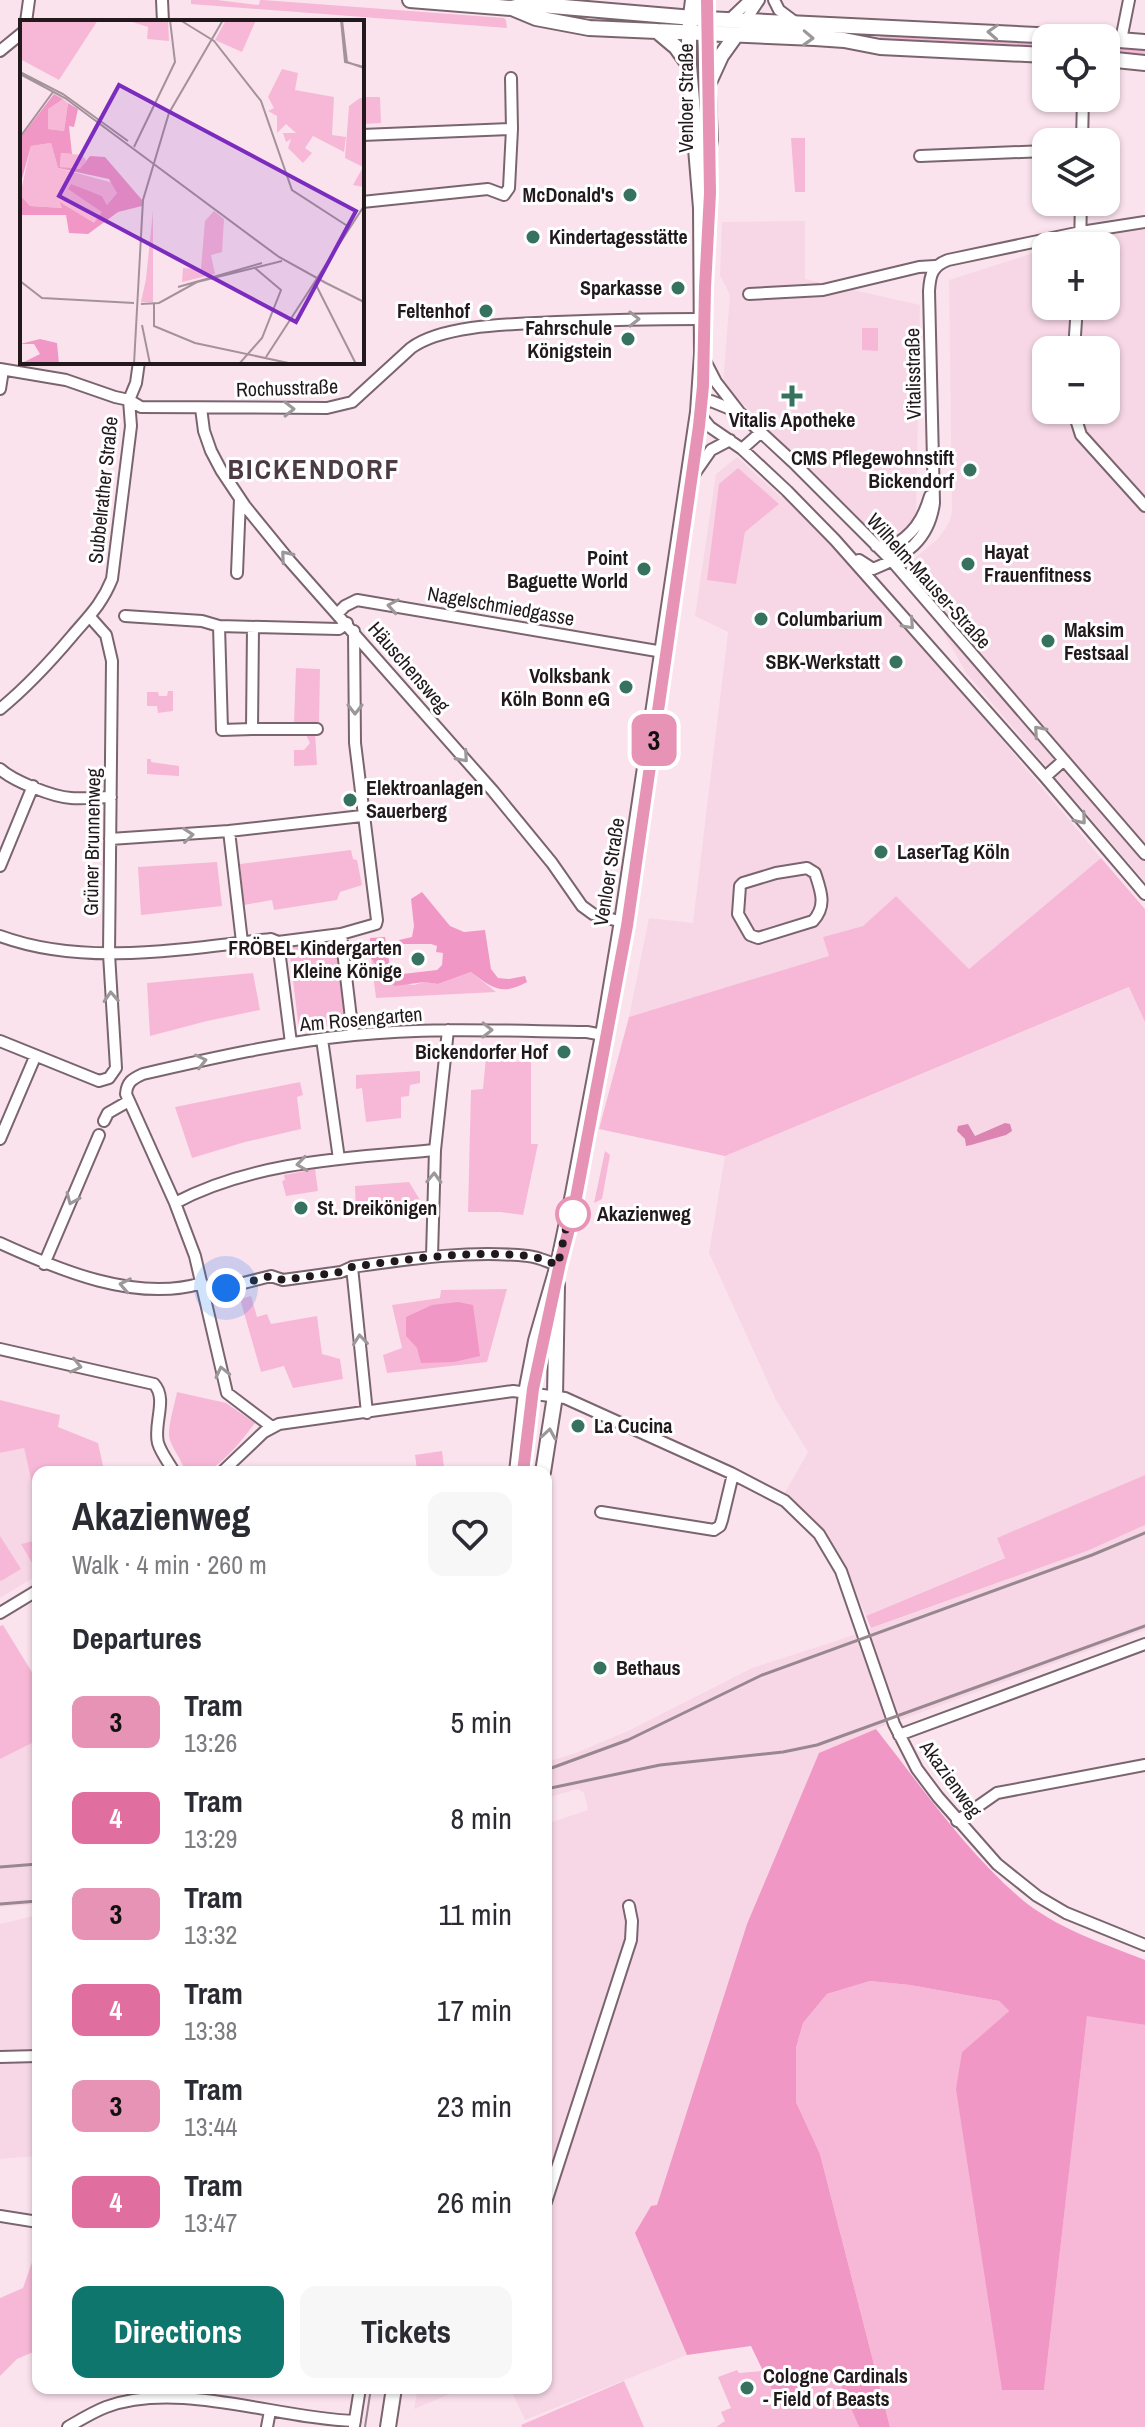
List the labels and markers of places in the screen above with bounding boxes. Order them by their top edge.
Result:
place label: McDonald's [523,181,614,208]
marker: McDonald's [621,186,639,204]
place label: Kindertagesstätte [549,223,688,250]
marker: Kindertagesstätte [524,228,542,246]
place label: Sparkasse [580,274,662,301]
marker: Sparkasse [669,279,687,297]
place label: Feltenhof [397,297,471,324]
marker: Feltenhof [477,302,495,320]
place label: Fahrschule Königstein [525,314,612,364]
marker: Fahrschule Königstein [619,330,637,348]
marker: Vitalis Apotheke [783,387,801,405]
place label: Vitalis Apotheke [729,406,855,433]
place label: CMS Pflegewohnstift Bickendorf [791,444,955,494]
marker: CMS Pflegewohnstift Bickendorf [961,461,979,479]
place label: Hayat Frauenfitness [984,538,1092,588]
place label: Point Baguette World [507,544,629,594]
marker: Hayat Frauenfitness [959,555,977,573]
marker: Point Baguette World [635,560,653,578]
place label: Columbarium [777,605,883,632]
marker: Columbarium [752,610,770,628]
place label: Maksim Festsaal [1064,616,1129,666]
marker: Maksim Festsaal [1039,632,1057,650]
place label: SBK-Werkstatt [765,648,881,675]
marker: SBK-Werkstatt [887,653,905,671]
place label: Volksbank Köln Bonn eG [501,662,611,712]
marker: Volksbank Köln Bonn eG [617,678,635,696]
place label: Elektroanlagen Sauerberg [366,774,484,824]
marker: Elektroanlagen Sauerberg [341,791,359,809]
place label: LaserTag Köln [897,838,1010,865]
marker: LaserTag Köln [872,843,890,861]
place label: FRÖBEL Kindergarten Kleine Könige [228,934,402,984]
marker: FRÖBEL Kindergarten Kleine Könige [409,950,427,968]
place label: Bickendorfer Hof [415,1038,549,1065]
marker: Bickendorfer Hof [555,1043,573,1061]
place label: St. Dreikönigen [317,1194,437,1221]
marker: Akazienweg [556,1197,590,1231]
marker: St. Dreikönigen [292,1199,310,1217]
place label: Akazienweg [597,1200,691,1227]
place label: La Cucina [594,1412,672,1439]
marker: La Cucina [569,1417,587,1435]
place label: Bethaus [616,1654,681,1681]
marker: Bethaus [591,1659,609,1677]
place label: Cologne Cardinals - Field of Beasts [763,2362,908,2412]
marker: Cologne Cardinals - Field of Beasts [738,2379,756,2397]

